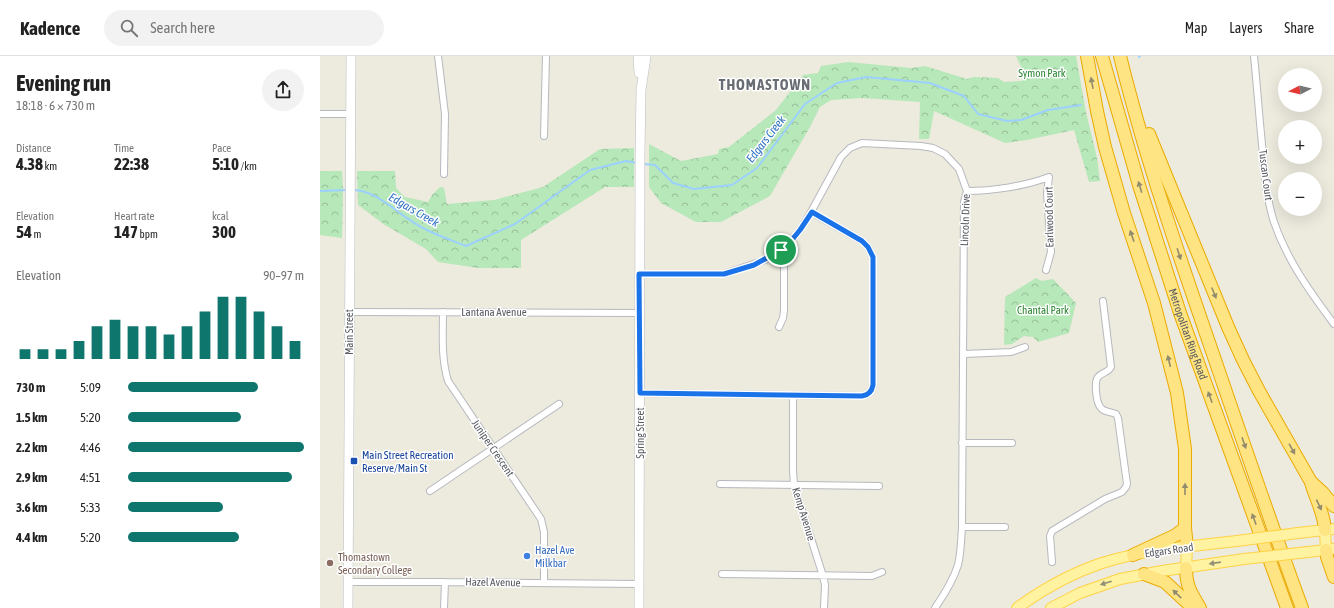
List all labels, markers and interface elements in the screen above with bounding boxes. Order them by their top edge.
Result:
search box [104,10,384,46]
text: Kadence [20,17,80,39]
icon: search [118,17,140,39]
text: Search here [150,19,215,36]
text: Map [1185,20,1207,36]
text: Layers [1229,20,1262,36]
text: Share [1284,20,1314,36]
park label: Symon Park [1018,67,1066,79]
north arrow [1278,68,1322,112]
map controls [1278,68,1322,216]
button: share [262,69,304,111]
text: Evening run [16,70,111,96]
district label: THOMASTOWN [719,76,811,93]
one-way arrow [1089,77,1095,90]
text: 18:18 · 6 × 730 m [16,98,95,113]
water label: Edgars Creek [743,112,789,165]
button: + [1278,120,1322,164]
text: Distance [16,142,51,154]
text: Time [114,142,134,154]
text: Pace [212,142,231,154]
street label: Tuscan Court [1257,149,1275,201]
text: 4.38 [16,154,43,174]
text: 22:38 [114,154,149,174]
text: 5:10 [212,154,239,174]
text: km [43,160,57,172]
text: /km [239,160,257,172]
button: − [1278,172,1322,216]
one-way arrow [1136,180,1142,192]
street label: Earlwood Court [1042,186,1056,248]
water label: Edgars Creek [386,190,442,230]
street label: Lincoln Drive [958,194,972,246]
text: Elevation [16,210,54,222]
text: Heart rate [114,210,155,222]
text: kcal [212,210,229,222]
text: 54 [16,222,32,242]
text: 147 [114,222,138,242]
text: 300 [212,222,236,242]
text: m [32,228,41,240]
text: bpm [138,228,158,240]
one-way arrow [1129,230,1135,242]
pin [764,233,798,267]
icon: arrive [770,239,792,261]
one-way arrow [1176,249,1182,261]
text: Elevation [16,268,61,283]
text: 90–97 m [263,268,304,283]
street label: Metropolitan Ring Road [1167,287,1210,381]
one-way arrow [1211,287,1217,299]
park label: Chantal Park [1017,304,1069,316]
street label: Lantana Avenue [461,306,527,318]
street label: Main Street [343,309,355,355]
one-way arrow [1166,355,1172,367]
text: 730 m [16,380,45,395]
text: 5:09 [80,380,101,395]
one-way arrow [1206,390,1212,402]
street label: Spring Street [634,407,646,459]
text: 1.5 km [16,410,47,425]
text: 5:20 [80,410,101,425]
street label: Juniper Crescent [469,417,517,479]
one-way arrow [1241,438,1247,450]
text: 2.2 km [16,440,47,455]
text: 4:46 [80,440,101,455]
one-way arrow [1289,443,1296,455]
place label: Main Street Recreation Reserve/Main St [362,449,454,474]
marker: Main Street Recreation Reserve/Main St [349,456,359,466]
text: 2.9 km [16,470,47,485]
text: 4:51 [80,470,101,485]
one-way arrow [1182,482,1188,495]
street label: Kemp Avenue [790,486,818,542]
text: 3.6 km [16,500,47,515]
text: 5:33 [80,500,101,515]
one-way arrow [1316,500,1322,511]
one-way arrow [1251,512,1257,524]
text: 4.4 km [16,530,47,545]
text: 5:20 [80,530,101,545]
street label: Edgars Road [1144,541,1194,559]
place label: Hazel Ave Milkbar [535,544,575,569]
place label: Thomastown Secondary College [338,551,412,576]
marker: Hazel Ave Milkbar [522,551,532,561]
marker: Thomastown Secondary College [325,558,335,568]
one-way arrow [1209,560,1221,566]
street label: Hazel Avenue [465,576,521,588]
one-way arrow [1099,580,1111,586]
one-way arrow [1172,589,1182,599]

